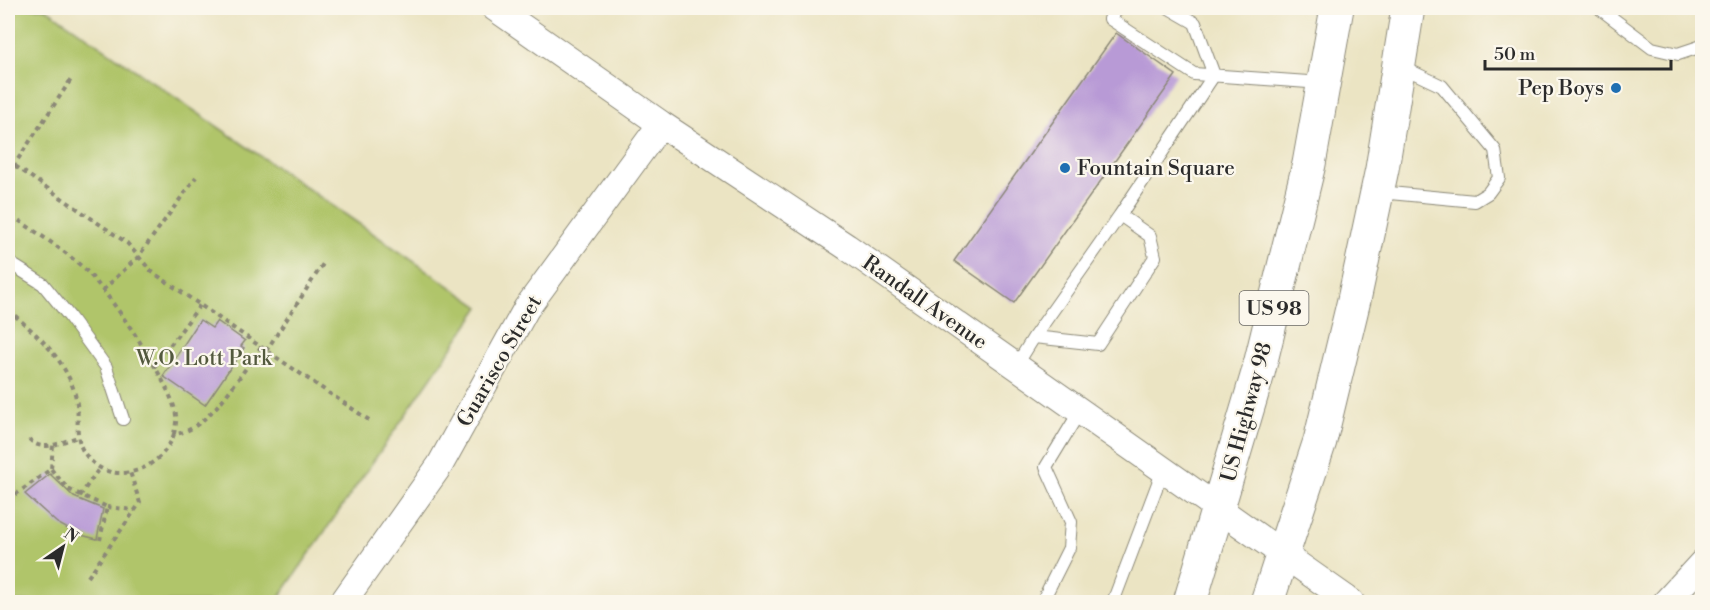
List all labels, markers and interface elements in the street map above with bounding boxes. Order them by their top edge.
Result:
scale bar [1485,33,1671,71]
text: 50 m [1494,43,1536,66]
place label: Pep Boys [1518,76,1604,102]
marker: Pep Boys [1609,81,1623,95]
place label: Fountain Square [1077,156,1235,182]
marker: Fountain Square [1058,161,1072,175]
street label: Randall Avenue [857,250,992,356]
street label: Guarisco Street [452,291,548,432]
road number: US 98 [1240,291,1308,325]
street label: US Highway 98 [1216,339,1278,485]
park label: W.O. Lott Park [135,346,273,372]
north arrow [33,517,93,577]
text: N [60,524,82,548]

